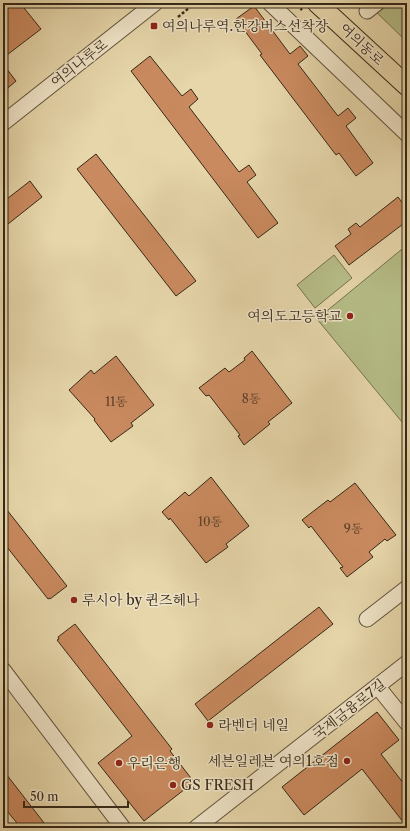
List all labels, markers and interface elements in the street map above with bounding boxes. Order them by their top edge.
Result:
place label: 여의나루역.한강버스선착장 [162,17,328,35]
street label: 여의동로 [336,19,388,69]
marker: 여의나루역.한강버스선착장 [149,21,159,31]
street label: 여의나루로 [47,35,112,91]
place label: 여의도고등학교 [247,307,342,325]
marker: 여의도고등학교 [345,311,355,321]
house number: 8동 [242,391,261,406]
house number: 11동 [105,394,127,409]
house number: 10동 [198,514,223,529]
house number: 9동 [344,521,363,536]
place label: 루시아 by 퀸즈헤나 [82,591,200,609]
marker: 루시아 by 퀸즈헤나 [69,595,79,605]
street label: 국제금융로7길 [309,675,389,743]
place label: 라벤더 네일 [218,716,289,734]
marker: 라벤더 네일 [205,720,215,730]
place label: 세븐일레븐 여의1호점 [208,752,339,770]
place label: 우리은행 [127,754,181,772]
marker: 세븐일레븐 여의1호점 [342,756,352,766]
marker: 우리은행 [114,758,124,768]
place label: GS FRESH [181,776,254,794]
marker: GS FRESH [168,780,178,790]
scale bar [24,783,128,809]
text: 50 m [30,789,59,804]

